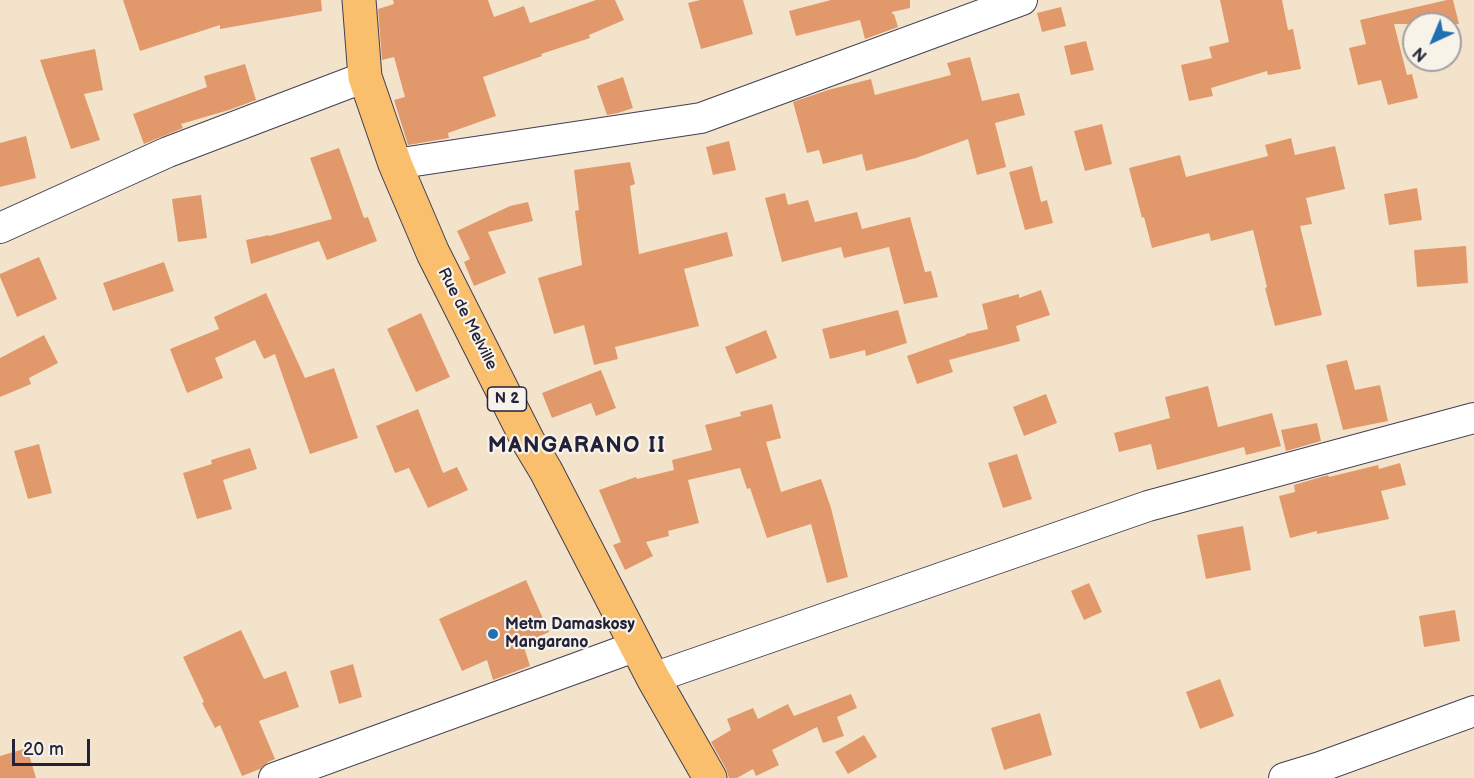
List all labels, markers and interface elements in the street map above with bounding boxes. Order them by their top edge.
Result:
north arrow [1402,12,1462,72]
text: N [1410,43,1431,65]
street label: Rue de Melville [433,265,501,373]
road number: N 2 [488,387,526,411]
district label: MANGARANO II [488,433,666,459]
place label: Metm Damaskosy Mangarano [505,615,635,653]
marker: Metm Damaskosy Mangarano [486,627,500,641]
scale bar [15,727,93,765]
text: 20 m [23,739,64,760]

